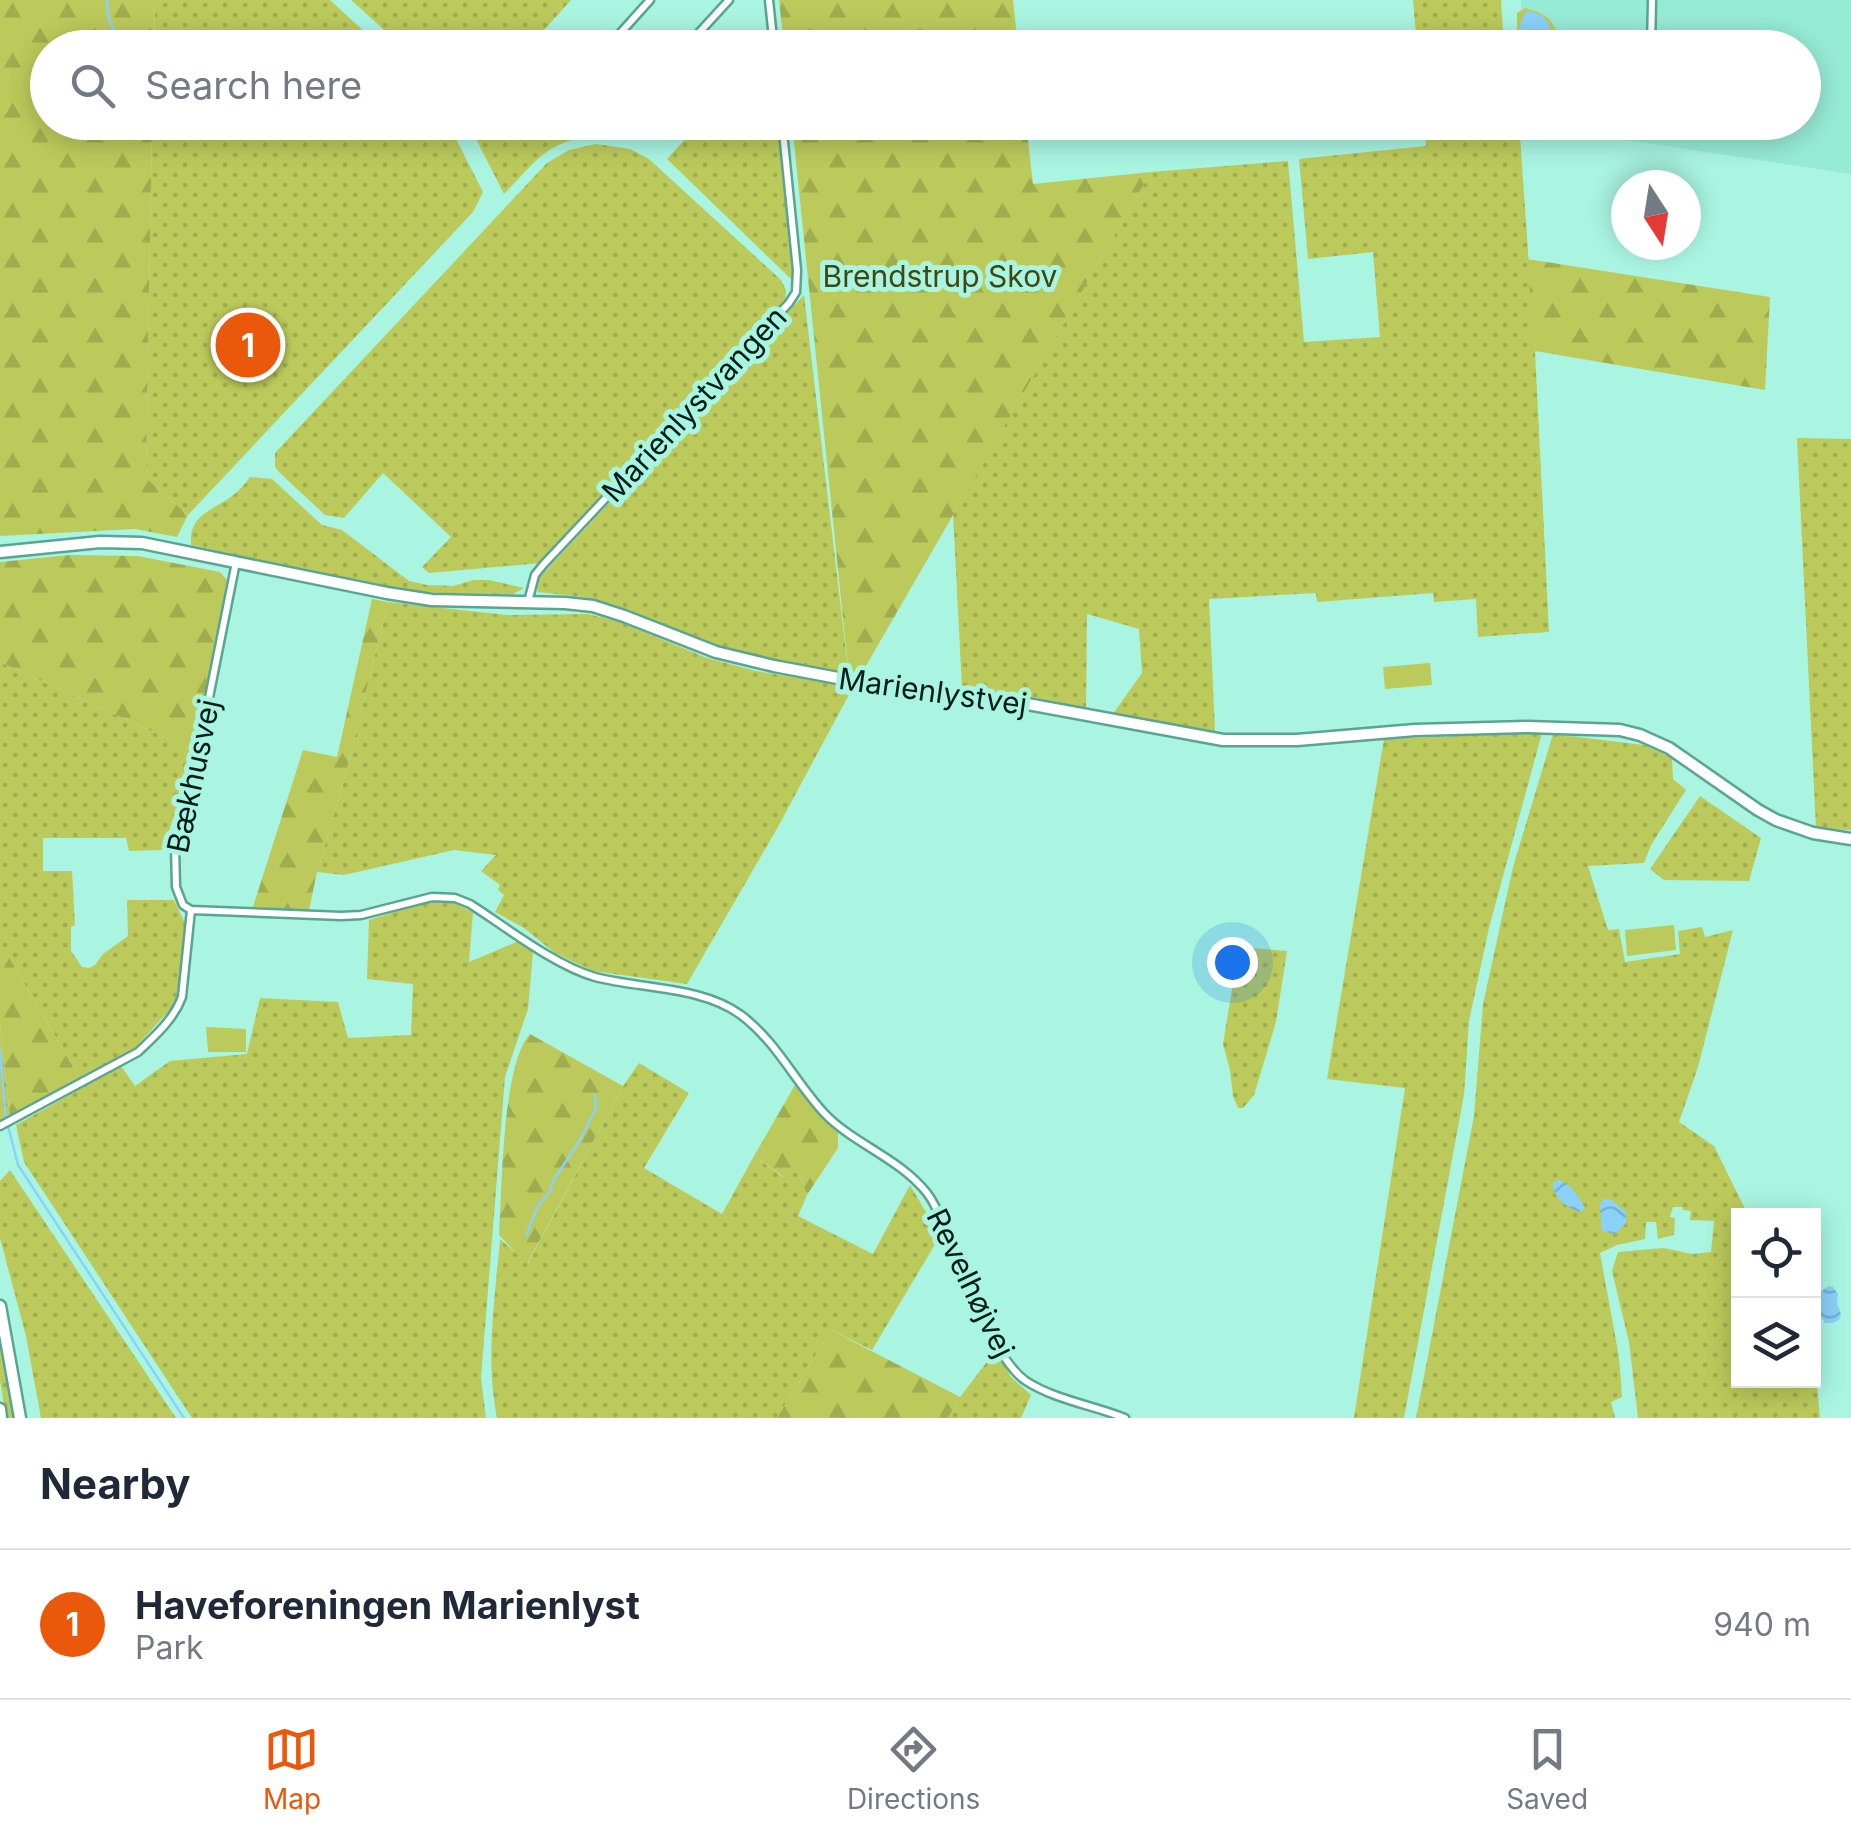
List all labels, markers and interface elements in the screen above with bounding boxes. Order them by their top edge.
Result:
search box [30,30,1821,140]
icon: search [65,58,120,113]
text: Search here [145,62,362,108]
north arrow [1611,170,1701,260]
park label: Brendstrup Skov [823,258,1058,294]
street label: Marienlystvangen [594,299,794,509]
pin: 1 [216,308,280,382]
street label: Marienlystvej [837,660,1029,722]
street label: Bækhusvej [159,696,227,856]
your location [1207,937,1258,988]
street label: Revelhøjvej [920,1203,1022,1363]
map controls [1731,1208,1821,1388]
button: locate [1731,1208,1821,1298]
button: layers [1731,1298,1821,1388]
text: Nearby [40,1458,191,1509]
text: Haveforeningen Marienlyst [135,1582,640,1628]
text: 1 [66,1605,79,1644]
text: 940 m [1713,1605,1811,1644]
text: Park [135,1628,204,1667]
tab: Map [263,1722,321,1816]
tab: Directions [847,1722,980,1816]
tab: Saved [1506,1722,1588,1816]

